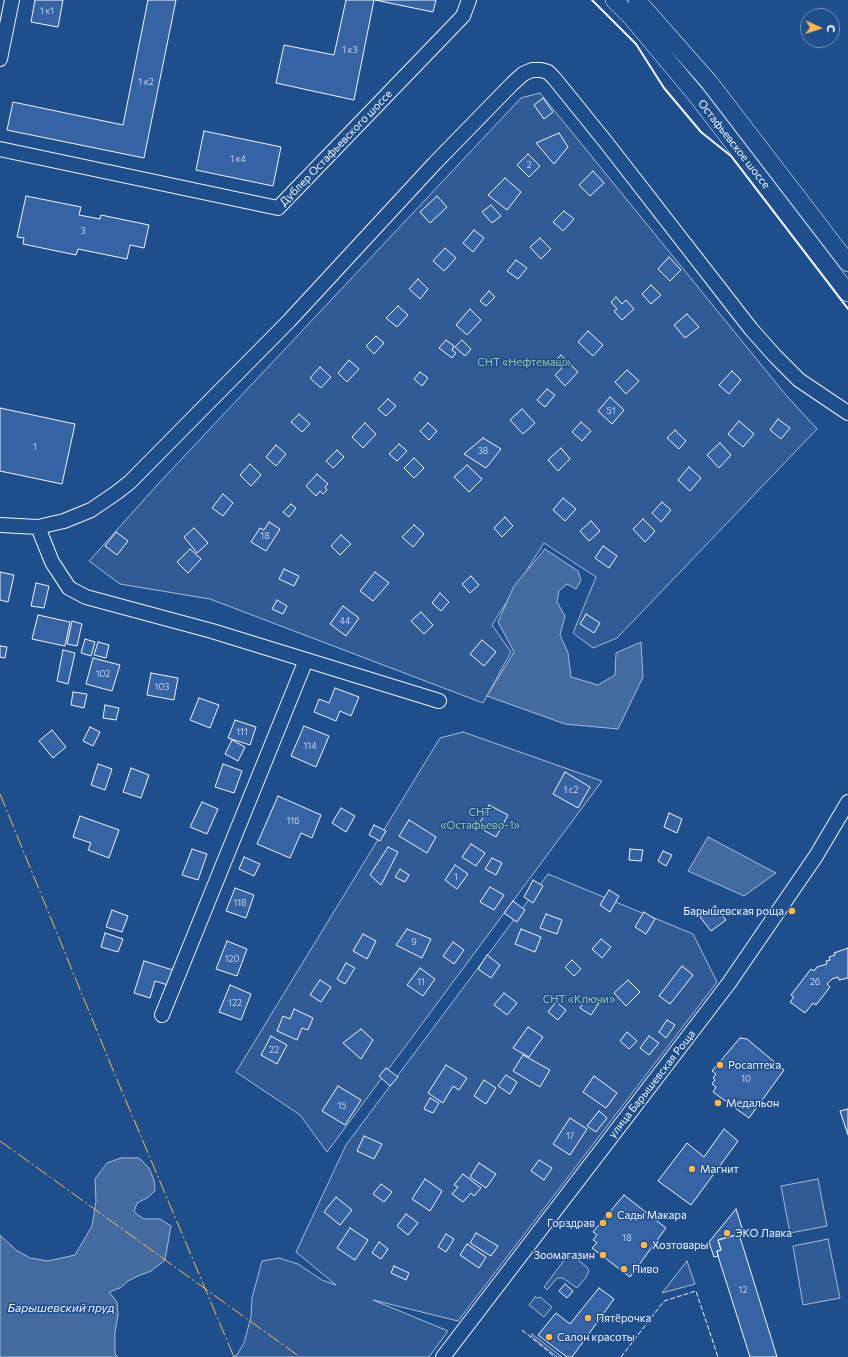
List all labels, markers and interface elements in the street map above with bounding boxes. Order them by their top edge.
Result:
house number: 1 к1 [40,6,54,16]
north arrow [800,8,840,48]
text: С [825,25,838,33]
house number: 1 к3 [342,45,358,55]
house number: 1 к2 [138,77,154,87]
street label: Дублер Остафьевского шоссе [277,87,395,209]
street label: Остафьевское шоссе [695,97,773,191]
house number: 1 к4 [230,154,246,164]
house number: 2 [527,160,531,170]
house number: 3 [80,226,86,236]
park label: СНТ «Нефтемаш» [477,355,571,369]
house number: 51 [606,406,616,416]
house number: 1 [33,442,37,452]
house number: 38 [478,446,488,456]
house number: 18 [260,531,270,541]
house number: 44 [340,616,350,626]
house number: 102 [96,669,110,679]
house number: 103 [155,682,169,692]
house number: 111 [236,727,248,737]
house number: 114 [303,741,317,751]
house number: 1 с2 [563,785,579,795]
park label: СНТ «Остафьево-1» [440,805,520,831]
house number: 116 [286,816,300,826]
house number: 1 [454,872,458,882]
house number: 118 [233,898,247,908]
place label: Барышевская роща [683,904,784,918]
marker: Барышевская роща [787,906,797,916]
house number: 9 [411,937,417,947]
house number: 120 [225,954,239,964]
house number: 11 [417,977,425,987]
house number: 26 [810,977,820,987]
park label: СНТ «Ключи» [543,992,615,1006]
house number: 122 [228,998,242,1008]
street label: улица Барышевская Роща [606,1027,698,1141]
house number: 22 [269,1045,279,1055]
place label: Росаптека [728,1058,781,1072]
marker: Росаптека [715,1060,725,1070]
house number: 10 [741,1074,751,1084]
place label: Медальон [726,1096,779,1110]
marker: Медальон [713,1098,723,1108]
house number: 15 [337,1101,347,1111]
house number: 17 [566,1131,574,1141]
place label: Магнит [700,1162,739,1176]
marker: Магнит [687,1164,697,1174]
place label: Сады Макара [617,1208,687,1222]
marker: Сады Макара [604,1210,614,1220]
place label: Горздрав [547,1216,595,1230]
marker: Горздрав [598,1218,608,1228]
place label: ЭКО Лавка [735,1226,792,1240]
marker: ЭКО Лавка [722,1228,732,1238]
house number: 18 [622,1233,632,1243]
place label: Хозтовары [652,1238,709,1252]
marker: Хозтовары [639,1240,649,1250]
place label: Зоомагазин [534,1248,595,1262]
marker: Зоомагазин [598,1250,608,1260]
place label: Пиво [632,1262,659,1276]
marker: Пиво [619,1264,629,1274]
house number: 12 [739,1285,747,1295]
water label: Барышевский пруд [8,1301,114,1315]
place label: Пятёрочка [596,1311,651,1325]
marker: Пятёрочка [583,1313,593,1323]
place label: Салон красоты [557,1330,635,1344]
marker: Салон красоты [544,1332,554,1342]

